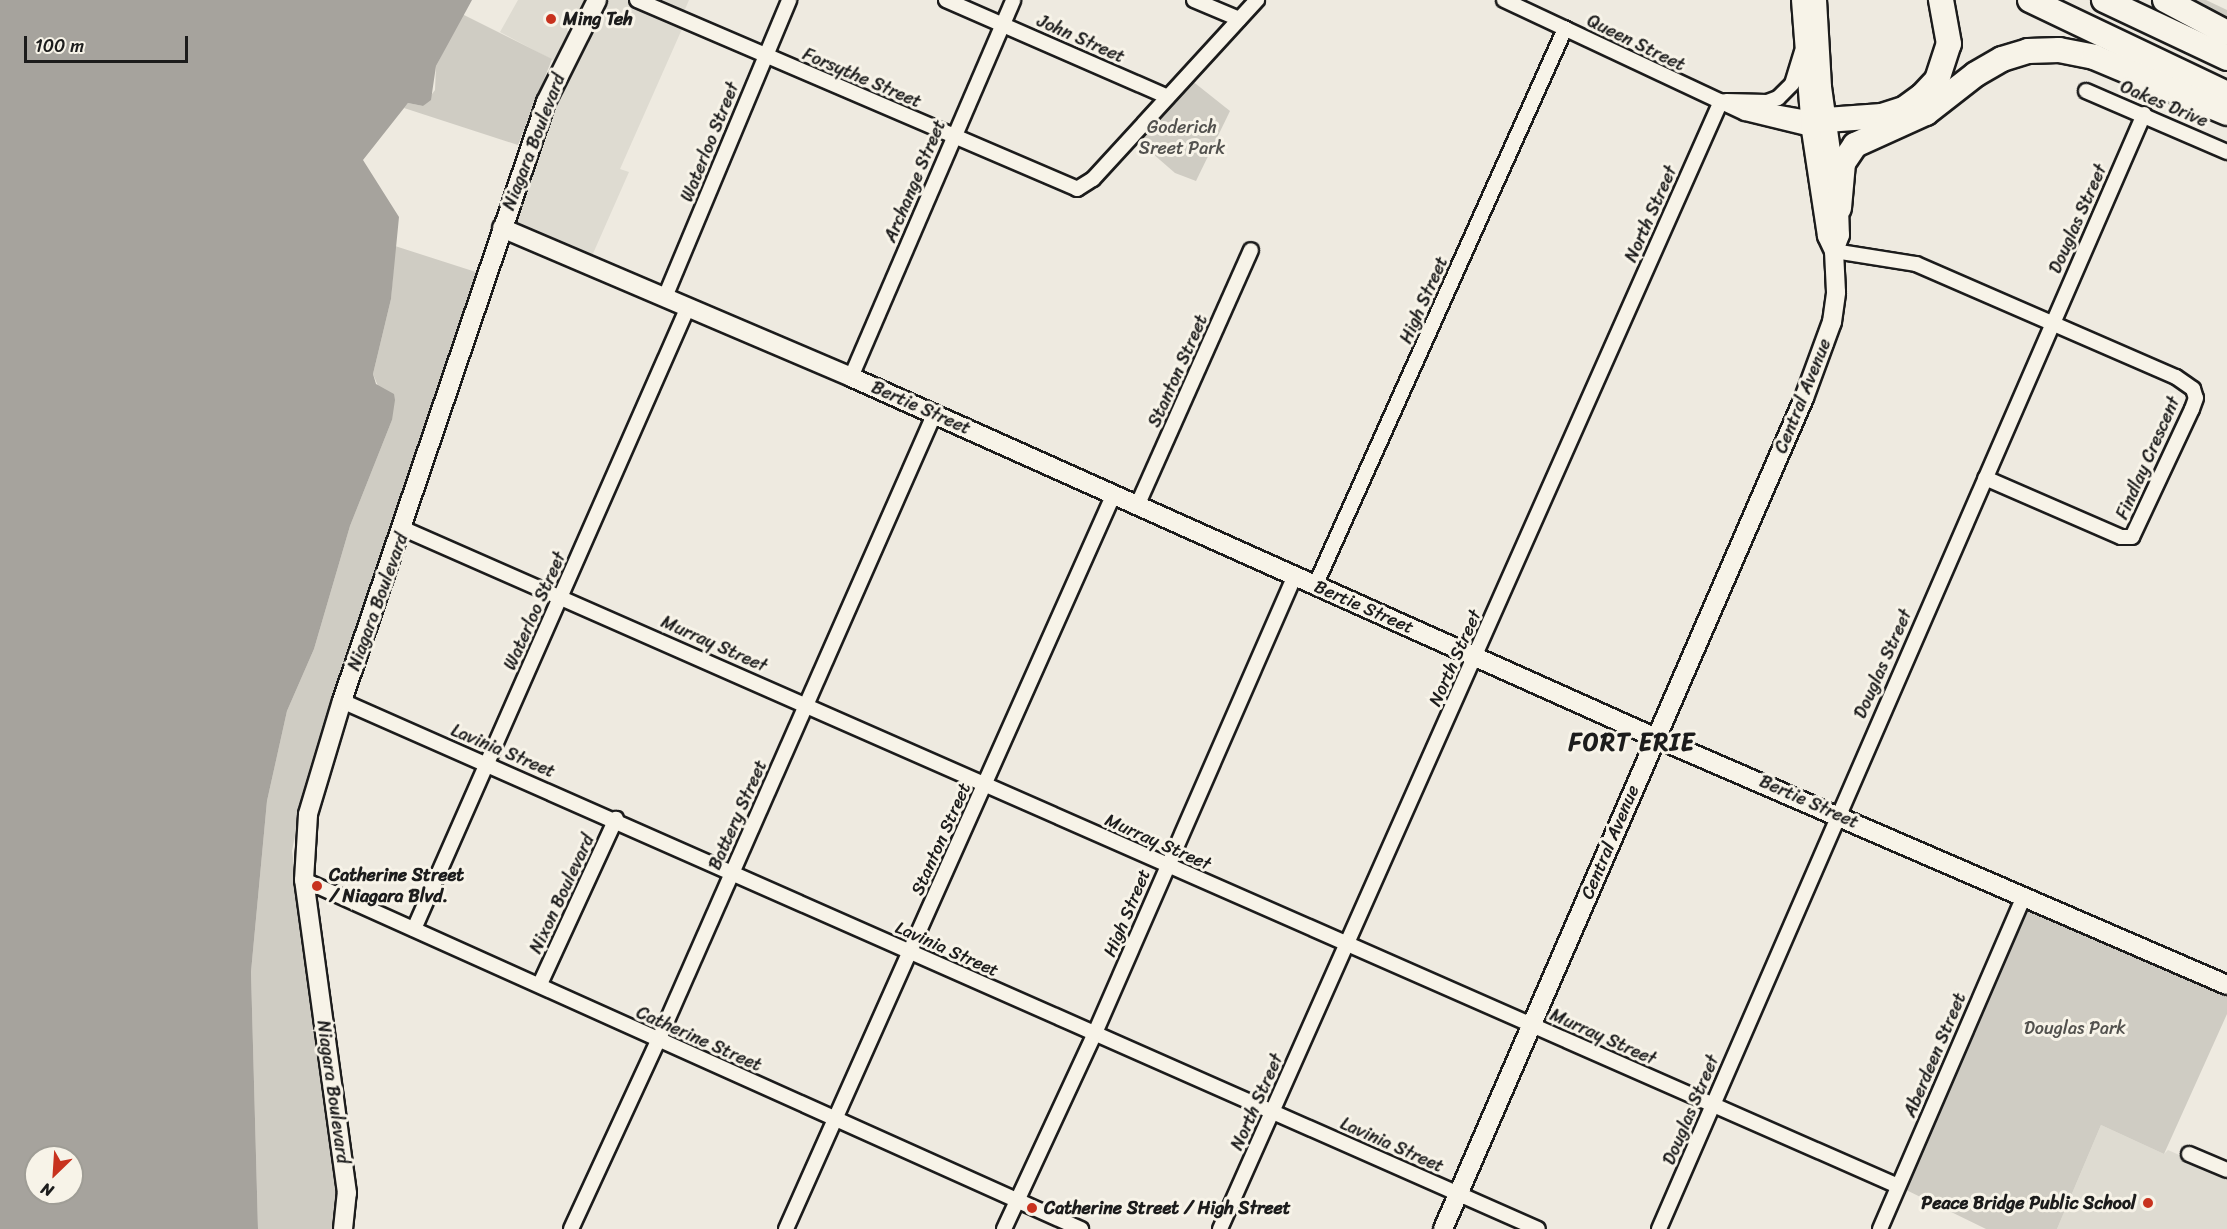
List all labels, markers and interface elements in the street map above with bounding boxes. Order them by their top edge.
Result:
place label: Ming Teh [563,8,633,30]
street label: John Street [1034,10,1128,68]
street label: Queen Street [1584,10,1688,76]
marker: Ming Teh [544,12,558,26]
scale bar [27,24,190,62]
text: 100 m [35,30,84,62]
street label: Forsythe Street [799,43,925,113]
street label: Niagara Boulevard [498,71,570,213]
street label: Oakes Drive [2117,76,2211,132]
street label: Waterloo Street [676,79,744,205]
street label: Archange Street [879,116,951,246]
park label: Goderich Sreet Park [1139,117,1225,160]
street label: Douglas Street [2044,161,2112,277]
street label: North Street [1620,162,1682,266]
street label: High Street [1395,253,1453,347]
street label: Stanton Street [1144,311,1212,431]
street label: Central Avenue [1770,336,1836,456]
street label: Bertie Street [868,376,974,440]
street label: Findlay Crescent [2111,392,2185,524]
street label: Niagara Boulevard [343,531,413,673]
street label: Waterloo Street [499,548,571,674]
street label: Bertie Street [1311,575,1417,639]
street label: North Street [1424,606,1486,710]
street label: Douglas Street [1849,606,1917,722]
street label: Murray Street [657,611,771,677]
street label: Lavinia Street [448,719,558,783]
district label: FORT ERIE [1570,729,1694,757]
street label: Battery Street [704,757,772,873]
street label: Bertie Street [1756,770,1862,834]
street label: Stanton Street [907,779,975,899]
street label: Central Avenue [1576,782,1644,902]
street label: Murray Street [1101,809,1215,875]
street label: Nixon Boulevard [525,831,599,957]
place label: Catherine Street / Niagara Blvd. [329,865,464,908]
street label: High Street [1099,866,1155,960]
marker: Catherine Street / Niagara Blvd. [310,879,324,893]
street label: Lavinia Street [892,916,1002,982]
street label: Aberdeen Street [1899,990,1971,1120]
street label: Catherine Street [633,1002,765,1076]
street label: Murray Street [1546,1004,1660,1070]
park label: Douglas Park [2024,1017,2126,1039]
street label: Niagara Boulevard [312,1019,354,1165]
street label: North Street [1226,1050,1288,1154]
street label: Douglas Street [1658,1052,1724,1168]
street label: Lavinia Street [1337,1112,1447,1178]
north arrow [24,1145,84,1205]
text: N [36,1174,58,1205]
place label: Peace Bridge Public School [1921,1192,2136,1214]
marker: Peace Bridge Public School [2141,1196,2155,1210]
place label: Catherine Street / High Street [1044,1197,1291,1219]
marker: Catherine Street / High Street [1025,1201,1039,1215]

